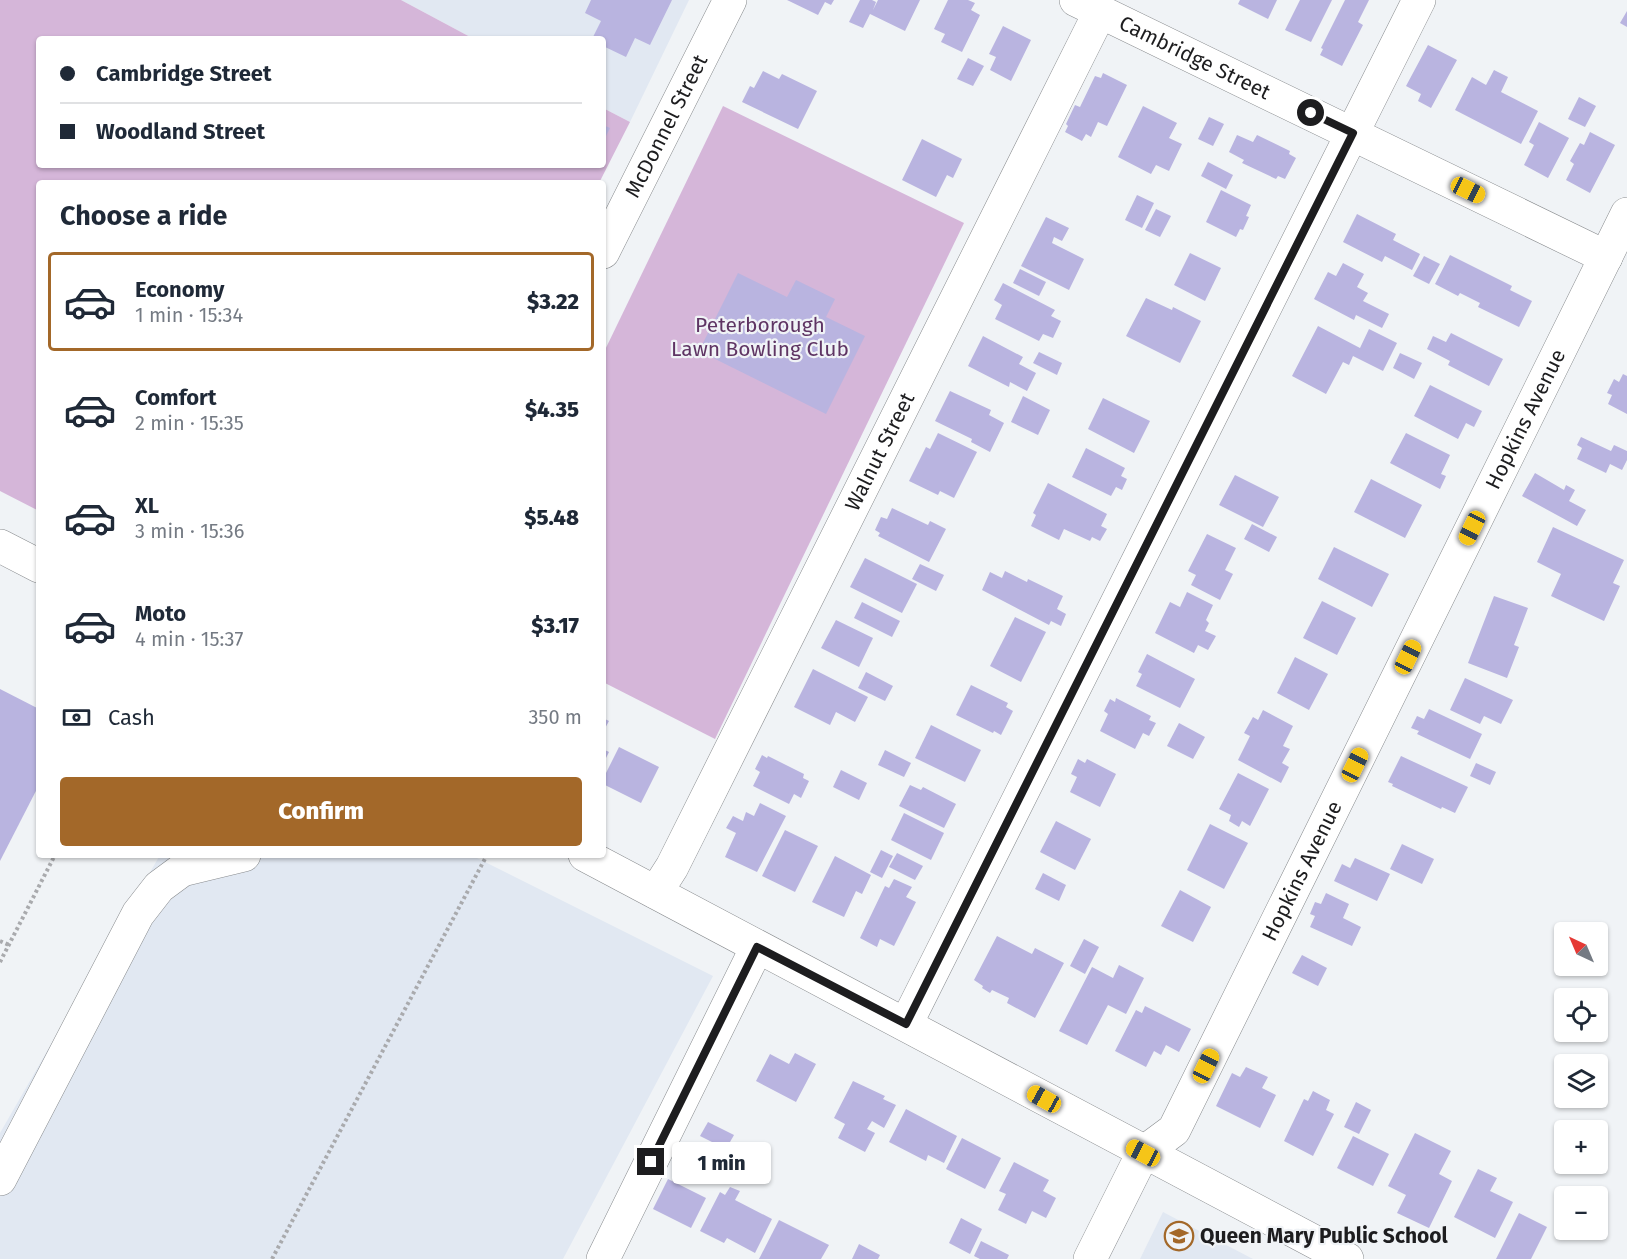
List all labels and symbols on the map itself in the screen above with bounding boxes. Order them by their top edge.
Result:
street label: Cambridge Street [1115,10,1275,105]
street label: McDonnel Street [620,50,714,202]
route start [1297,99,1324,126]
car [1448,174,1488,206]
park label: Peterborough Lawn Bowling Club [671,312,849,362]
street label: Hopkins Avenue [1480,345,1571,494]
street label: Walnut Street [839,388,920,515]
car [1456,508,1488,548]
car [1392,637,1424,677]
car [1339,745,1371,785]
street label: Hopkins Avenue [1256,797,1348,945]
north arrow [1554,922,1608,976]
car [1190,1046,1222,1086]
car [1024,1082,1064,1116]
car [1123,1137,1163,1169]
callout: 1 min [672,1141,771,1183]
route end [637,1148,664,1175]
school or university icon: Queen Mary Public School [1163,1220,1195,1252]
place label: Queen Mary Public School [1200,1223,1449,1249]

